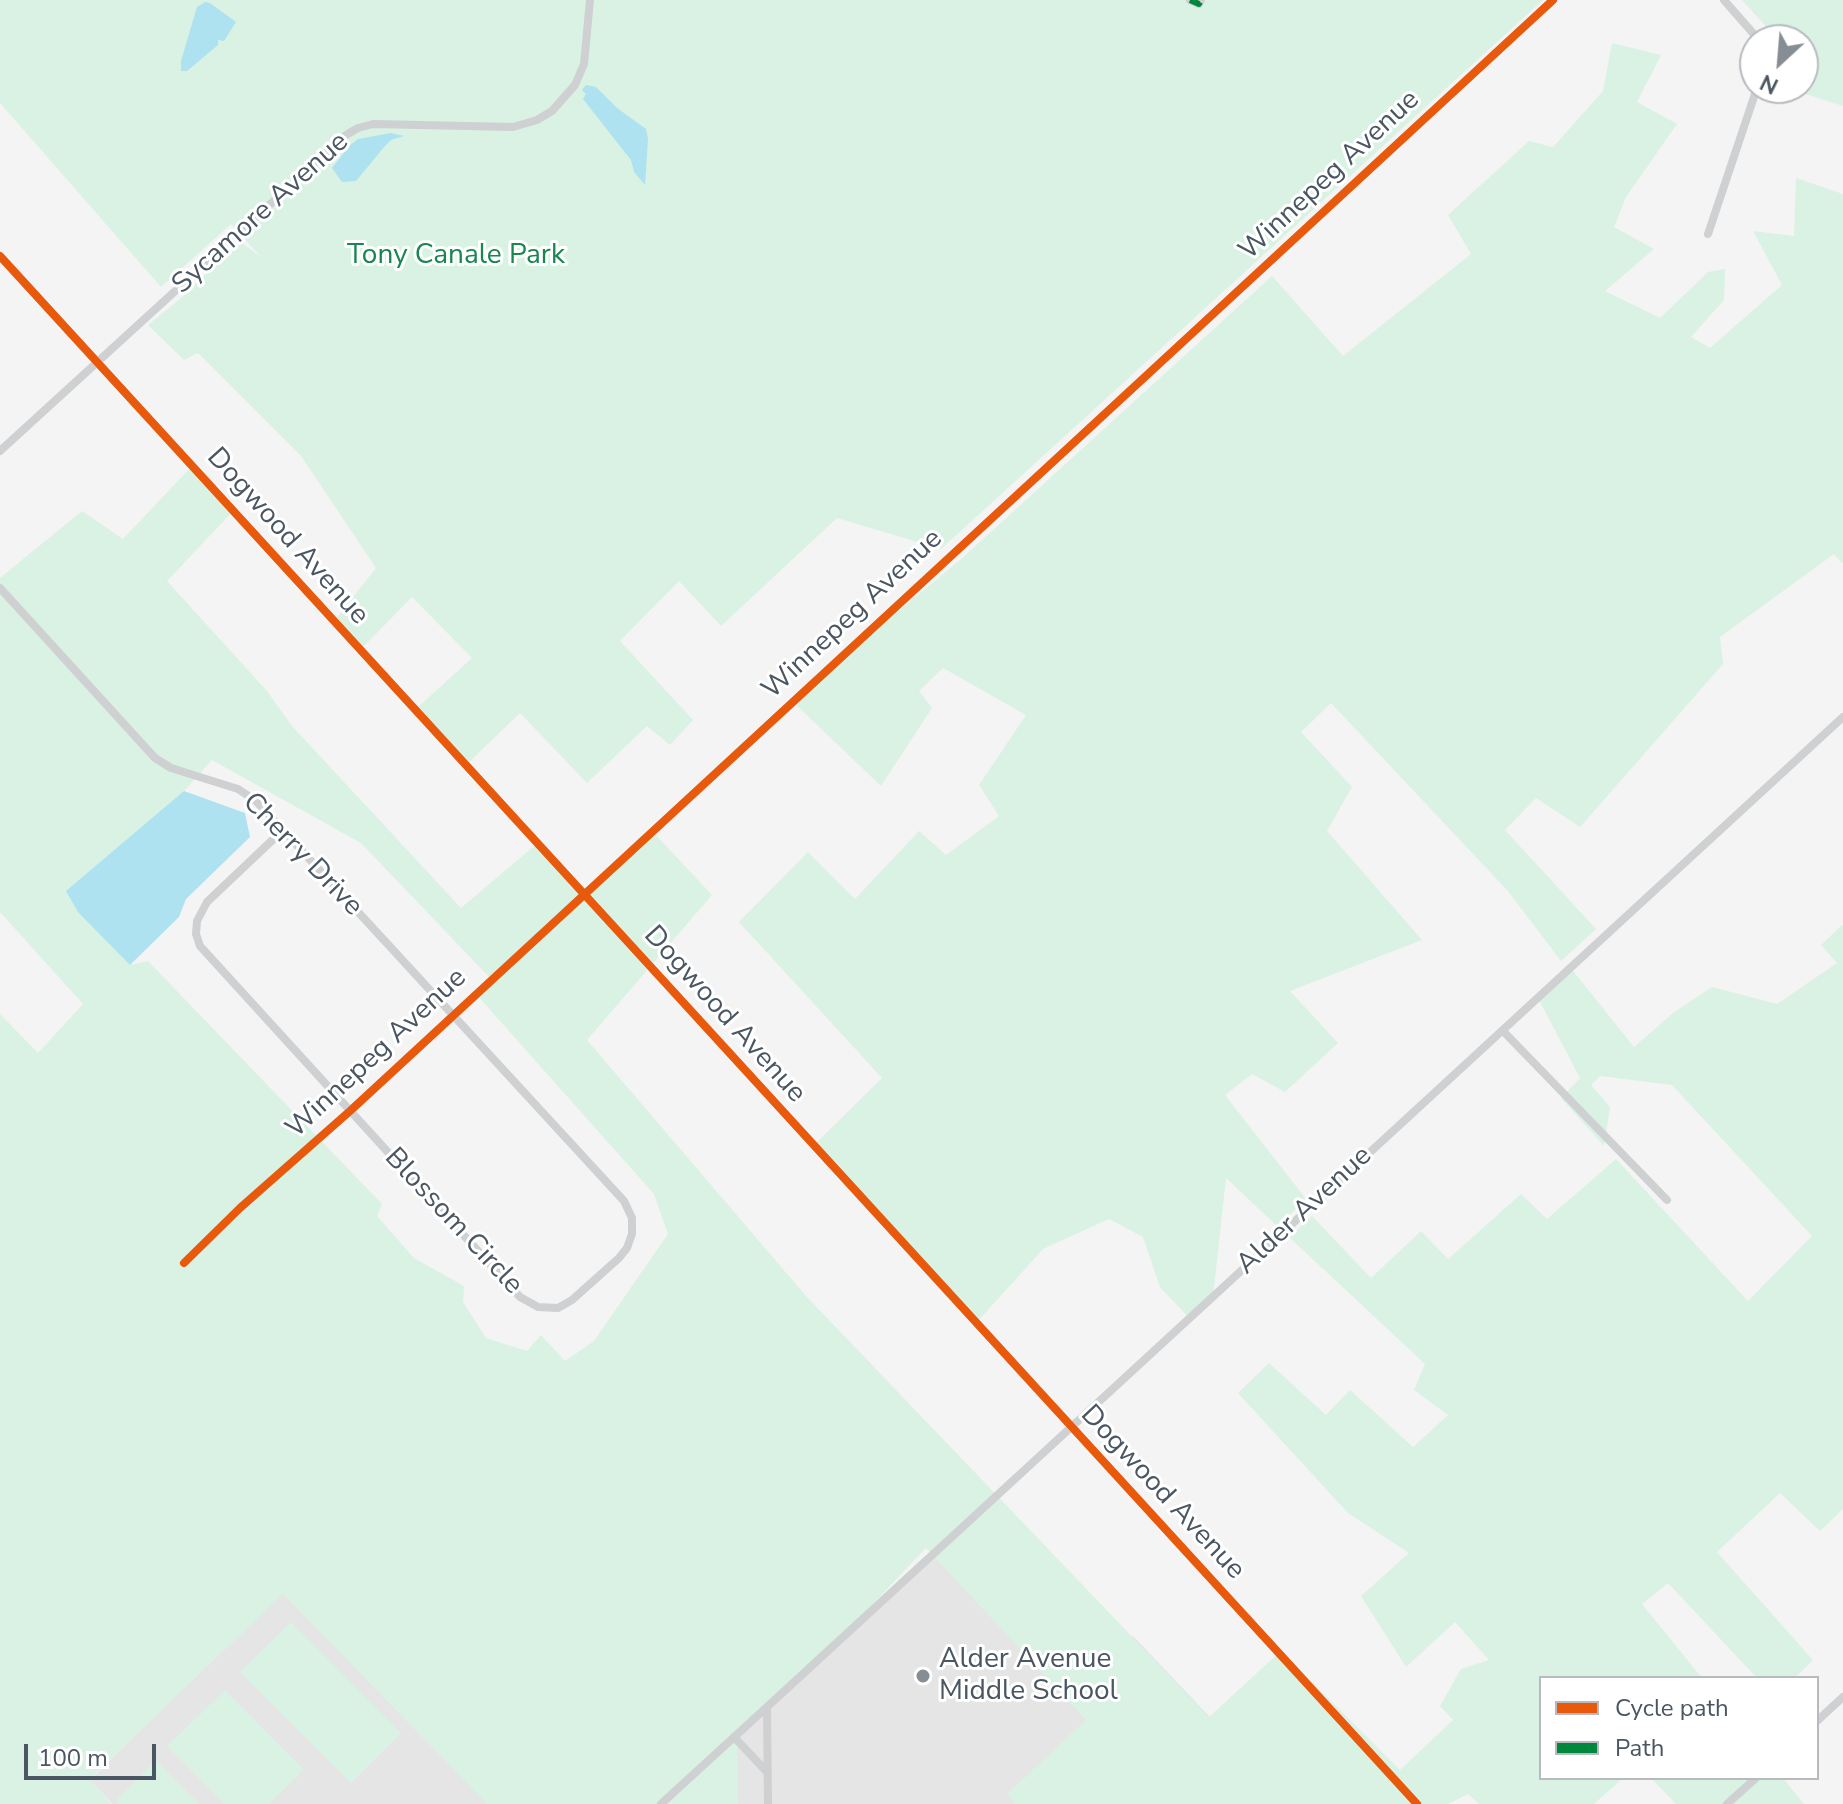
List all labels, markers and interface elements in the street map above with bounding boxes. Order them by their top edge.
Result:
north arrow [1739,24,1819,104]
text: N [1755,67,1783,101]
street label: Winnepeg Avenue [1233,84,1427,268]
street label: Sycamore Avenue [166,126,356,302]
park label: Tony Canale Park [347,239,565,273]
street label: Dogwood Avenue [199,442,375,632]
street label: Winnepeg Avenue [756,523,950,707]
street label: Cherry Drive [235,786,369,924]
street label: Dogwood Avenue [636,920,812,1110]
street label: Winnepeg Avenue [280,962,474,1146]
street label: Alder Avenue [1231,1140,1379,1282]
street label: Blossom Circle [377,1142,529,1302]
street label: Dogwood Avenue [1073,1399,1251,1587]
place label: Alder Avenue Middle School [939,1643,1118,1709]
marker: Alder Avenue Middle School [914,1667,932,1685]
legend [1539,1676,1819,1780]
text: Cycle path [1615,1692,1729,1724]
scale bar [28,1728,160,1778]
text: Path [1615,1732,1664,1764]
text: 100 m [38,1742,108,1774]

